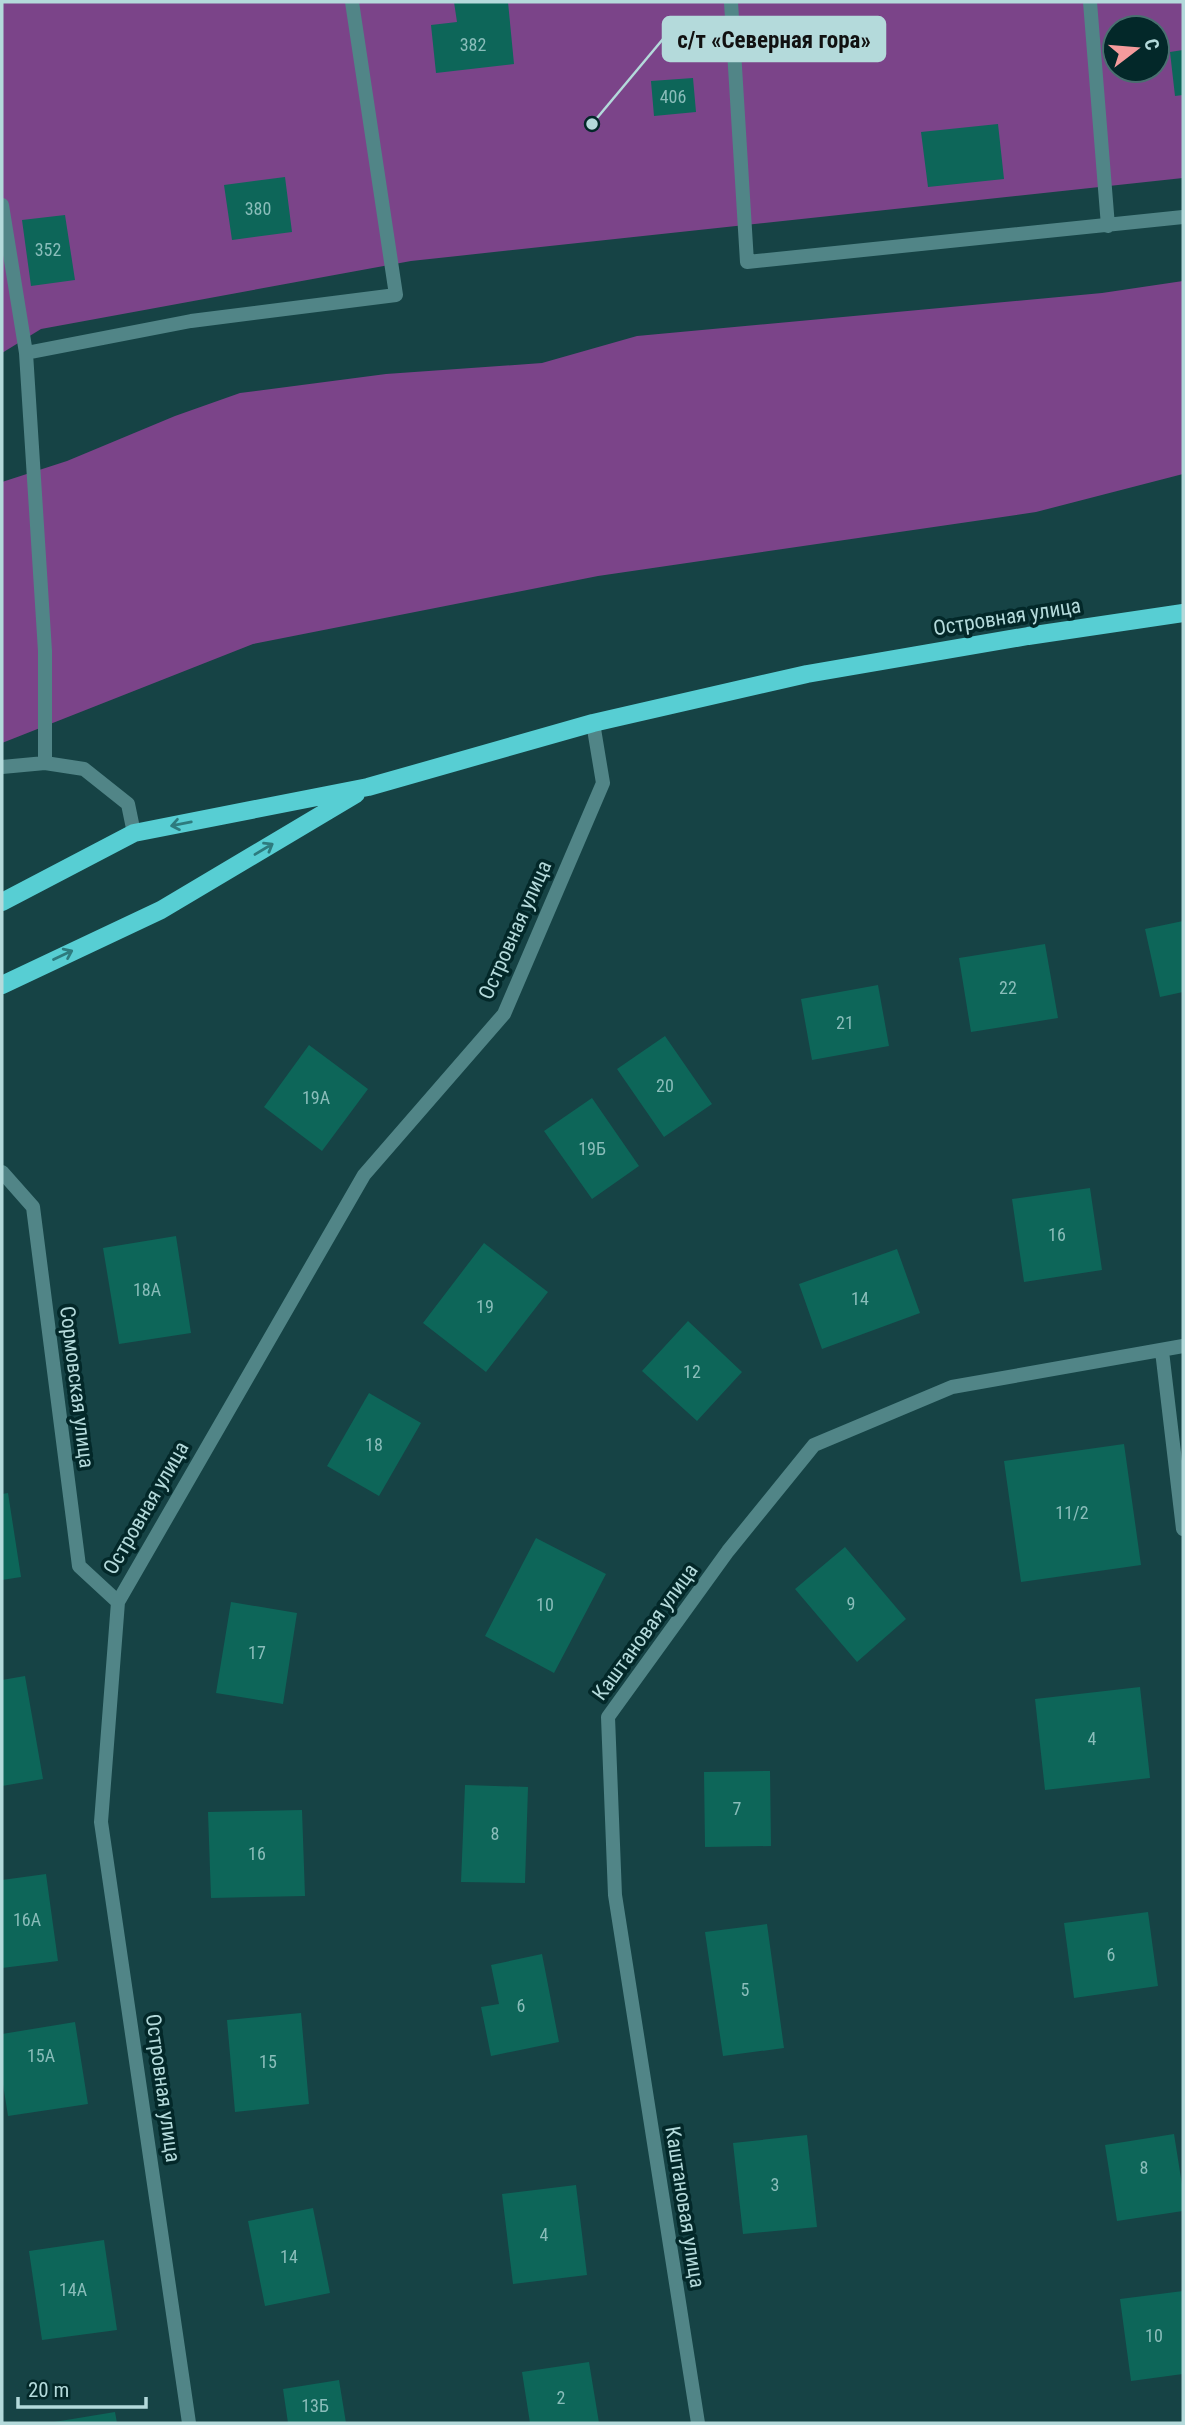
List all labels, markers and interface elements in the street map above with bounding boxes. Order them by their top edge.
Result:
north arrow [1101,14,1171,84]
callout: с/т «Северная гора» [663,17,885,61]
text: с/т «Северная гора» [677,27,871,54]
house number: 382 [460,34,486,55]
text: С [1139,36,1164,53]
house number: 406 [660,86,686,107]
house number: 380 [245,198,271,219]
house number: 352 [35,239,61,260]
street label: Островная улица [931,593,1083,641]
one-way arrow [170,817,193,831]
one-way arrow [253,842,274,855]
street label: Островная улица [474,857,556,1003]
one-way arrow [52,947,73,961]
house number: 22 [999,977,1017,998]
house number: 21 [836,1012,854,1033]
house number: 20 [656,1075,674,1096]
house number: 19А [302,1087,331,1108]
house number: 19Б [578,1138,606,1159]
house number: 16 [1048,1224,1066,1245]
house number: 18А [133,1279,162,1300]
house number: 14 [851,1288,869,1309]
house number: 19 [476,1296,494,1317]
street label: Сормовская улица [55,1305,99,1469]
house number: 12 [683,1361,701,1382]
house number: 18 [365,1434,383,1455]
street label: Островная улица [98,1437,194,1579]
house number: 11/2 [1055,1502,1089,1523]
street label: Каштановая улица [587,1559,703,1705]
house number: 9 [847,1593,855,1614]
house number: 10 [536,1594,554,1615]
house number: 17 [248,1642,266,1663]
house number: 4 [1088,1728,1097,1749]
house number: 7 [733,1798,742,1819]
house number: 8 [491,1823,499,1844]
house number: 16 [248,1843,266,1864]
house number: 16А [13,1909,42,1930]
house number: 6 [1107,1944,1115,1965]
house number: 5 [741,1979,750,2000]
house number: 6 [517,1995,525,2016]
street label: Островная улица [141,2012,185,2164]
house number: 15А [27,2045,56,2066]
house number: 15 [259,2051,277,2072]
street label: Каштановая улица [660,2125,710,2289]
house number: 8 [1140,2157,1148,2178]
house number: 3 [771,2174,779,2195]
house number: 4 [540,2224,549,2245]
house number: 14 [280,2246,298,2267]
house number: 14А [59,2279,88,2300]
house number: 10 [1145,2325,1163,2346]
scale bar [18,2366,145,2410]
text: 20 m [28,2378,69,2402]
house number: 2 [557,2387,566,2408]
house number: 13Б [301,2395,329,2416]

